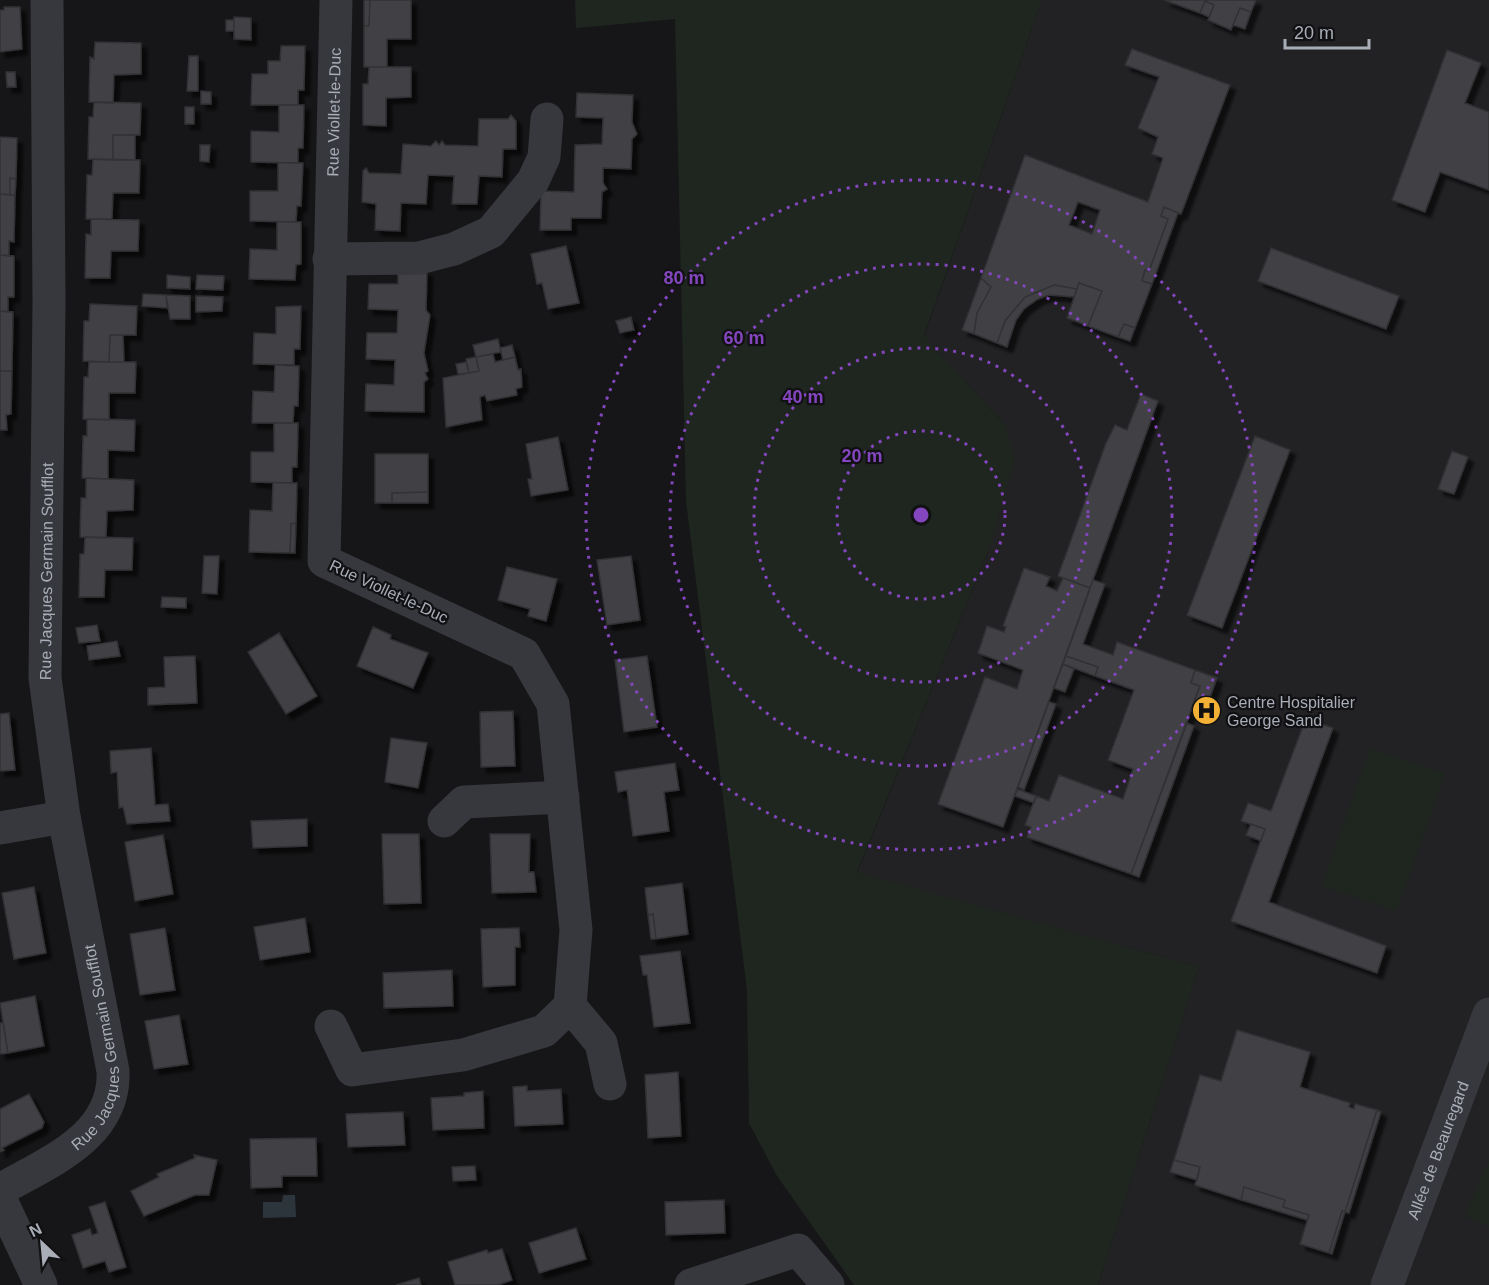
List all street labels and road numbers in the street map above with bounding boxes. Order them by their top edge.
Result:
street label: Rue Viollet-le-Duc [324,48,344,177]
street label: Rue Jacques Germain Soufflot [37,462,56,680]
street label: Rue Viollet-le-Duc [327,557,451,626]
street label: Rue Jacques Germain Soufflot [68,943,123,1154]
street label: Allée de Beauregard [1405,1079,1472,1222]

